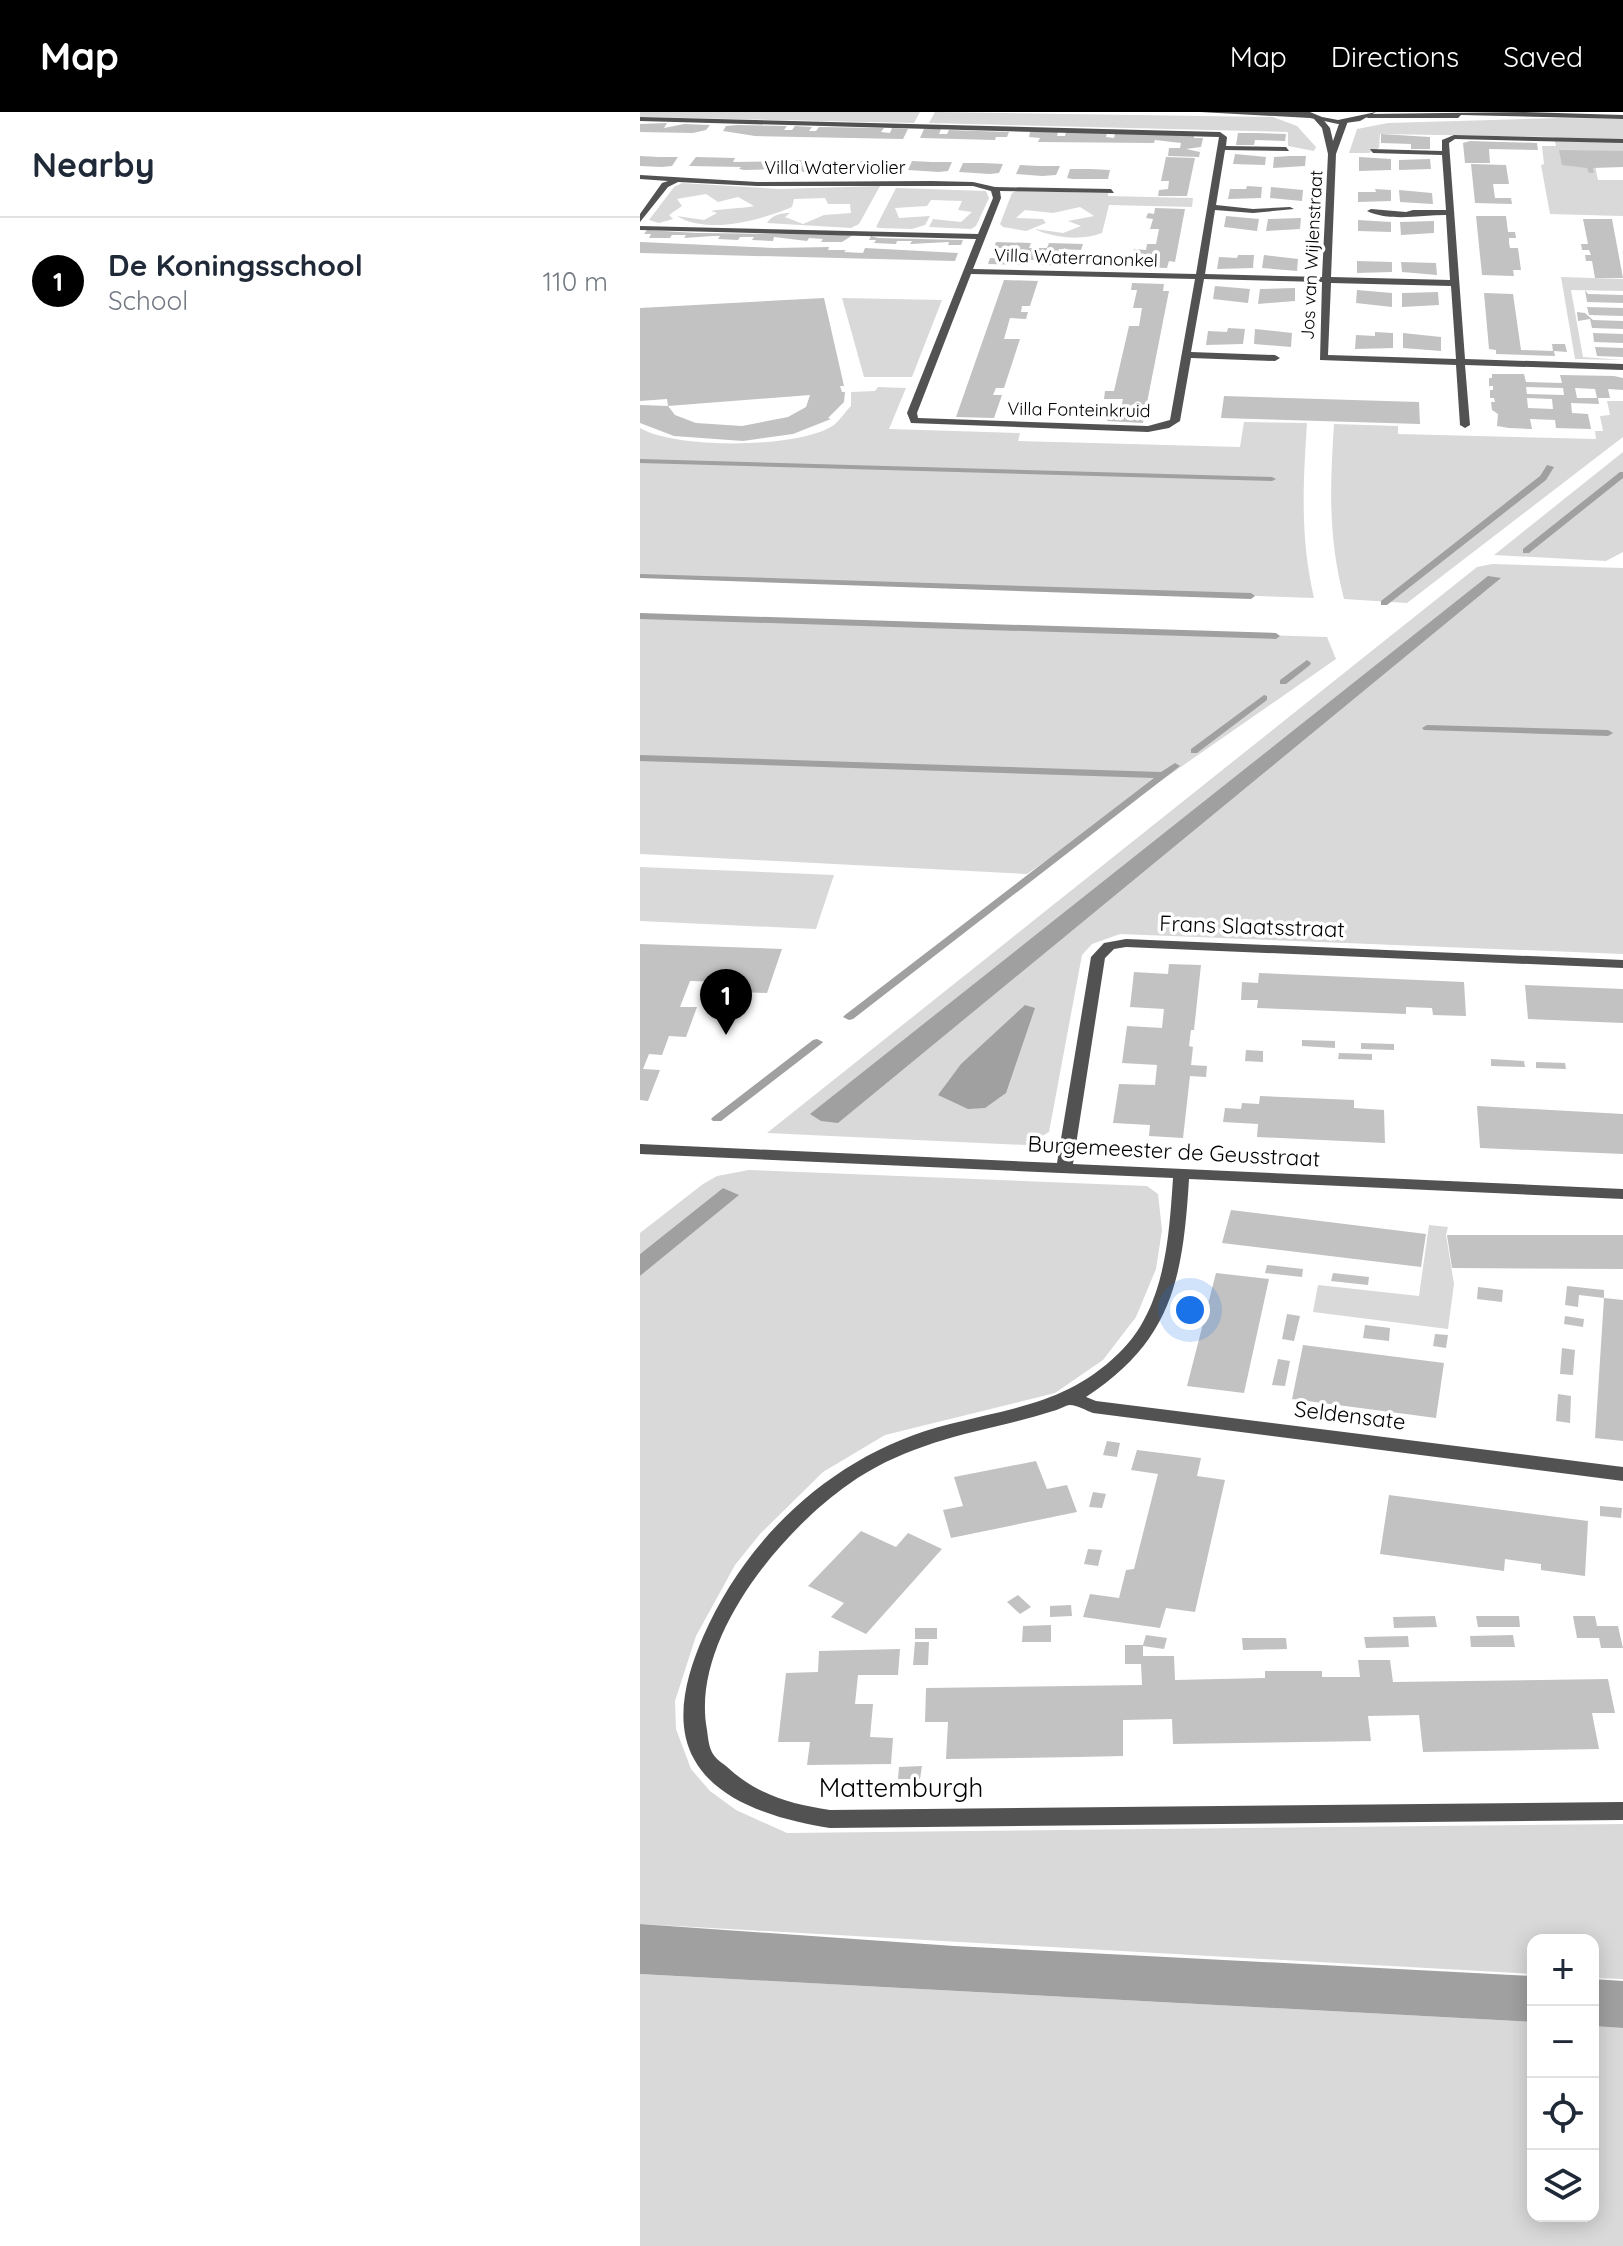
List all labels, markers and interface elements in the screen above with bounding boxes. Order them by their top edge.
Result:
text: Map [40,32,119,80]
text: Map [1230,39,1287,74]
text: Directions [1331,39,1459,74]
text: Saved [1503,39,1583,74]
text: Nearby [32,143,155,186]
street label: Villa Waterviolier [764,156,906,179]
street label: Jos van Wijlenstraat [1296,169,1327,341]
street label: Villa Waterranonkel [994,243,1158,272]
text: De Koningsschool [108,246,363,284]
text: 1 [53,265,63,298]
text: 110 m [542,265,608,298]
text: School [108,284,188,317]
street label: Villa Fonteinkruid [1007,397,1151,422]
street label: Frans Slaatsstraat [1159,909,1345,943]
pin: 1 [700,969,752,1035]
street label: Burgemeester de Geusstraat [1027,1129,1321,1173]
your location [1170,1290,1210,1330]
street label: Seldensate [1293,1394,1407,1436]
street label: Mattemburgh [819,1771,983,1804]
map controls [1527,1934,1599,2222]
button: + [1527,1934,1599,2006]
button: − [1527,2006,1599,2078]
button: locate [1527,2078,1599,2150]
button: layers [1527,2150,1599,2222]

